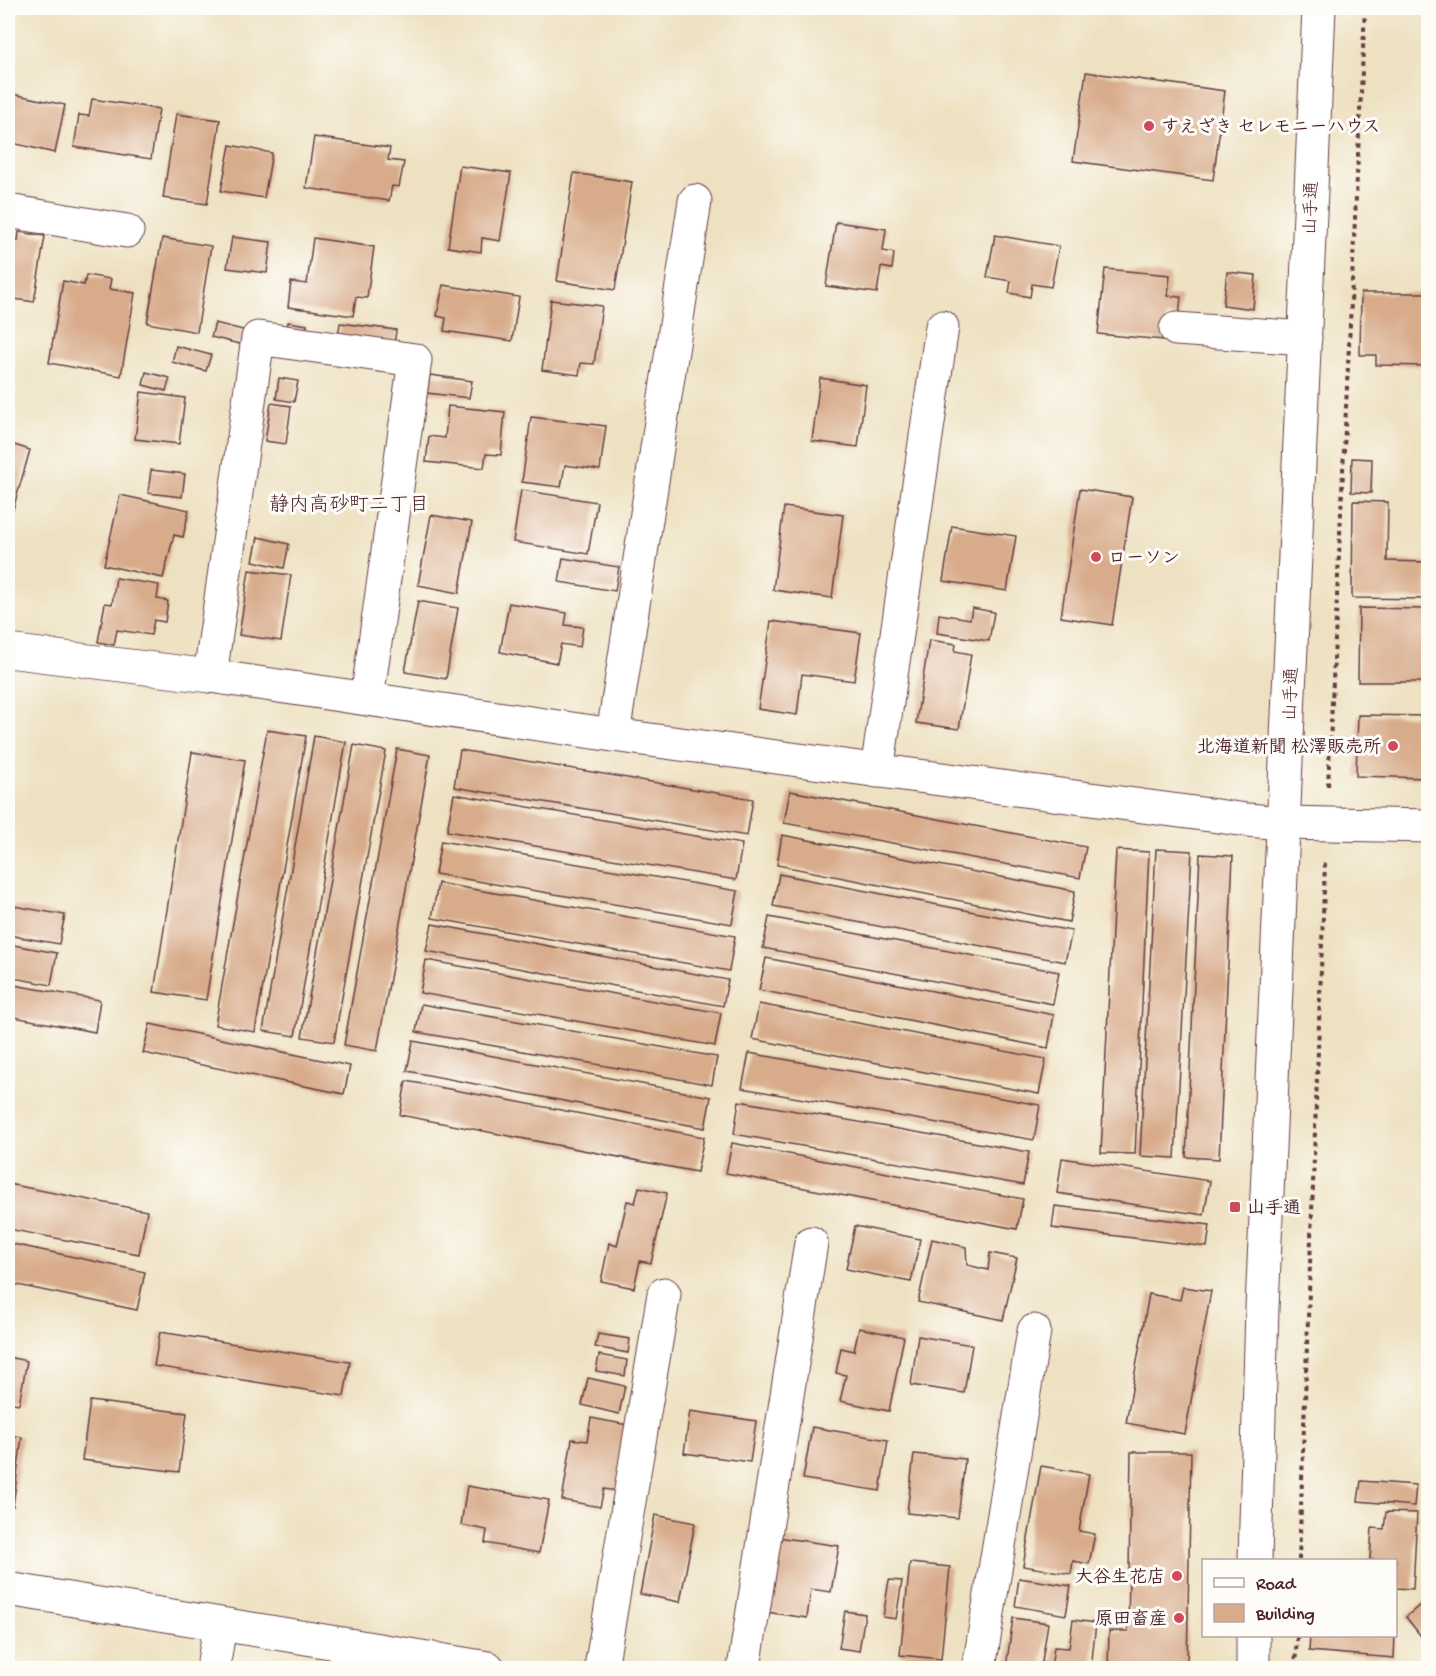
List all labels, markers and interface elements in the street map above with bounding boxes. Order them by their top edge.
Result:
place label: すえざき セレモニーハウス [1161,117,1380,139]
marker: すえざき セレモニーハウス [1142,119,1156,133]
street label: 山手通 [1300,181,1324,235]
district label: 静内高砂町二丁目 [269,493,429,518]
place label: ローソン [1108,549,1180,570]
marker: ローソン [1089,550,1103,564]
street label: 山手通 [1280,667,1304,721]
place label: 北海道新聞 松澤販売所 [1197,737,1381,759]
marker: 北海道新聞 松澤販売所 [1386,739,1400,753]
place label: 山手通 [1247,1198,1301,1220]
marker: 山手通 [1228,1200,1242,1214]
legend [1202,1559,1397,1637]
place label: 大谷生花店 [1075,1567,1165,1589]
marker: 大谷生花店 [1170,1569,1184,1583]
text: Road [1256,1575,1297,1596]
text: Building [1255,1605,1315,1626]
place label: 原田畜産 [1095,1609,1167,1631]
marker: 原田畜産 [1172,1611,1186,1625]

